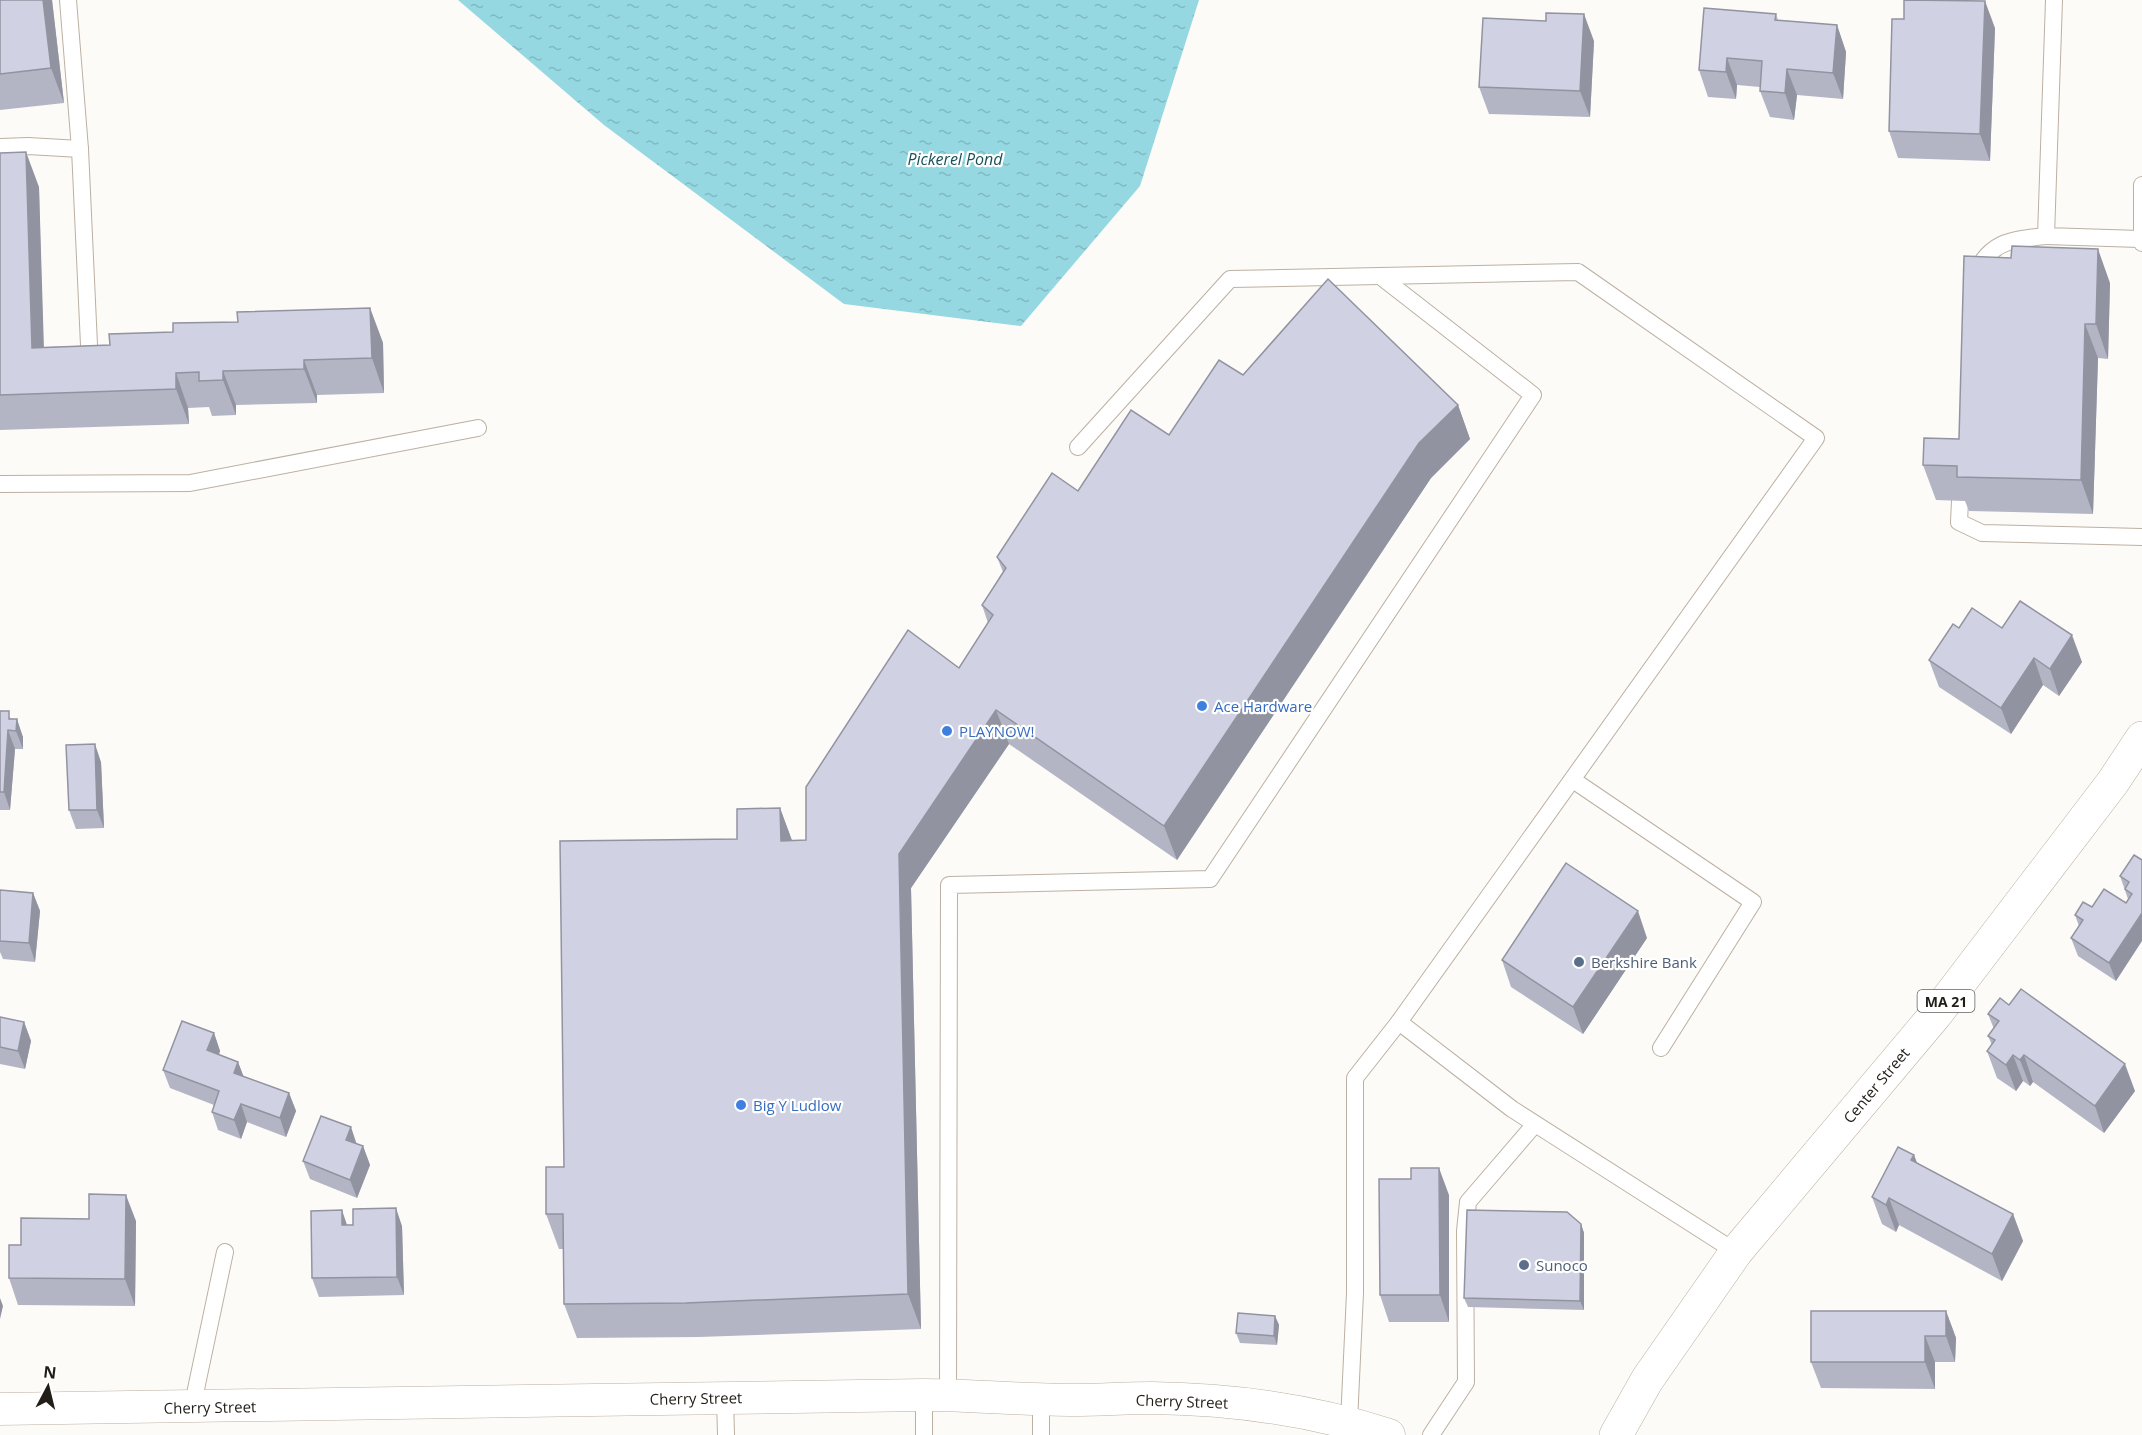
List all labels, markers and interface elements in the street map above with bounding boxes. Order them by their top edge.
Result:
water label: Pickerel Pond [907,148,1003,170]
place label: Ace Hardware [1214,696,1312,716]
marker: Ace Hardware [1195,699,1209,713]
place label: PLAYNOW! [959,721,1035,741]
marker: PLAYNOW! [940,724,954,738]
place label: Berkshire Bank [1591,952,1697,972]
marker: Berkshire Bank [1572,955,1586,969]
road number: MA 21 [1918,990,1974,1012]
street label: Center Street [1839,1043,1913,1127]
place label: Big Y Ludlow [753,1095,842,1115]
marker: Big Y Ludlow [734,1098,748,1112]
place label: Sunoco [1536,1255,1588,1275]
marker: Sunoco [1517,1258,1531,1272]
north arrow [18,1357,78,1417]
text: N [42,1360,58,1384]
street label: Cherry Street [650,1387,742,1409]
street label: Cherry Street [1135,1389,1229,1413]
street label: Cherry Street [164,1396,256,1418]

